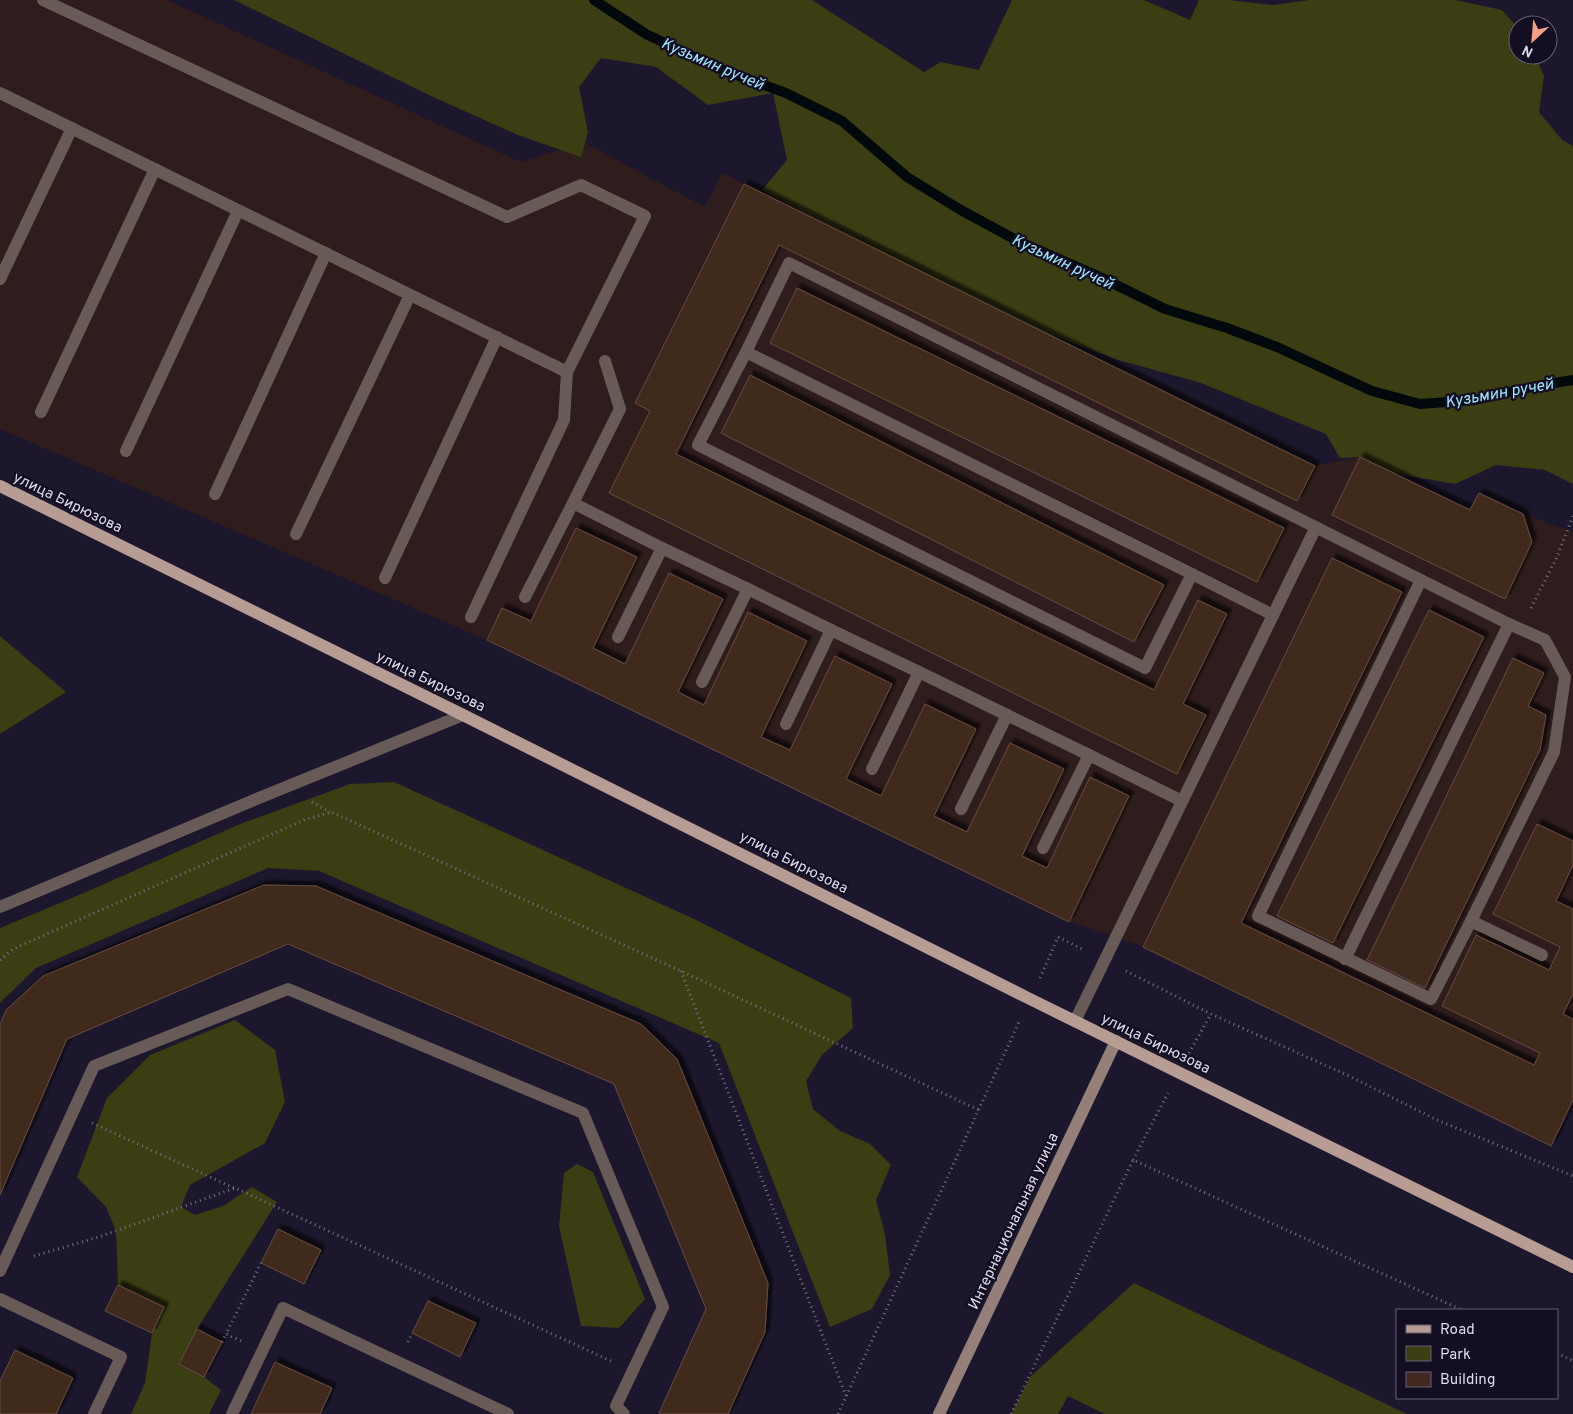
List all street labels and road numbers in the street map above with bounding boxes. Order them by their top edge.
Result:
street label: улица Бирюзова [10,469,125,538]
street label: улица Бирюзова [373,648,488,717]
street label: улица Бирюзова [736,828,851,899]
street label: улица Бирюзова [1098,1010,1213,1079]
street label: Интернациональная улица [965,1130,1064,1313]

